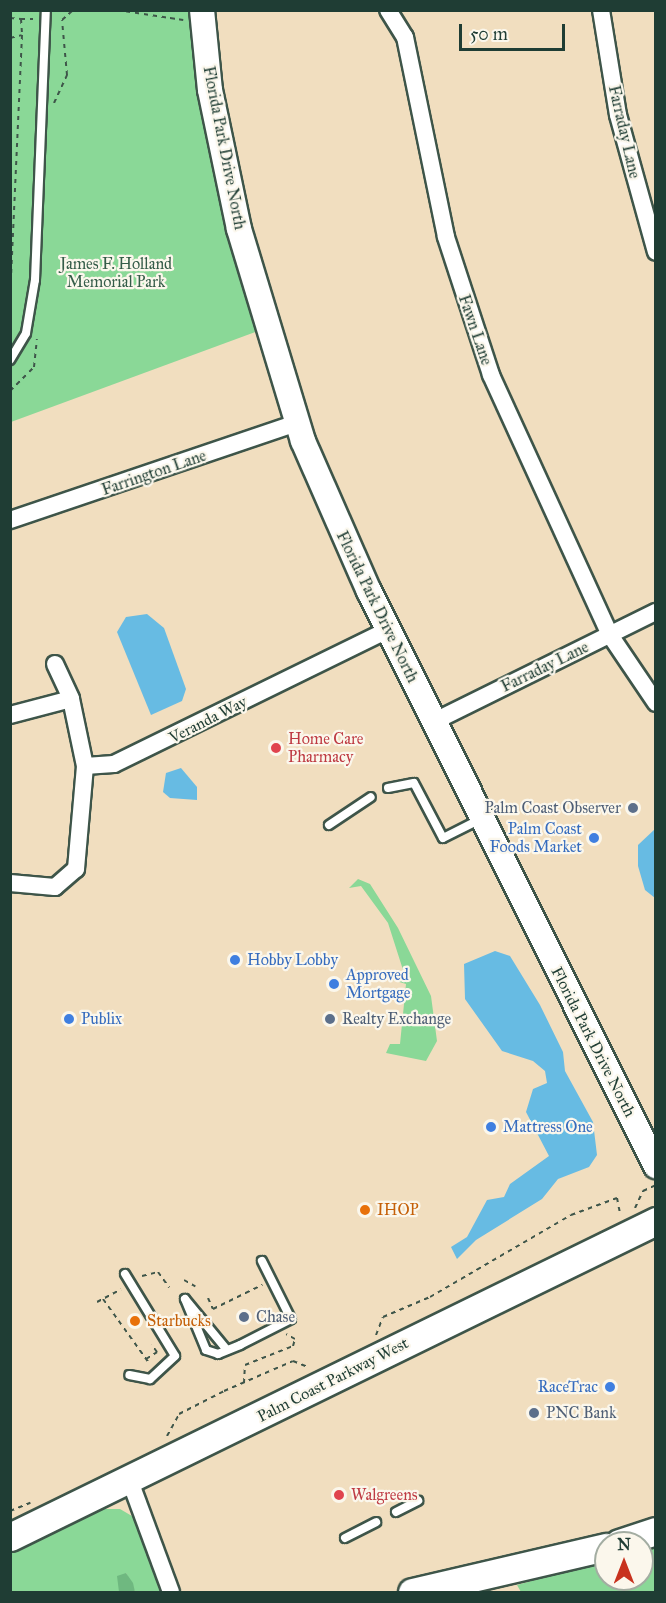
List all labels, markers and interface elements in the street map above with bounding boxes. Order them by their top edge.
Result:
scale bar [462,12,568,50]
text: 50 m [470,23,508,45]
street label: Florida Park Drive North [199,65,249,231]
street label: Farraday Lane [604,84,644,180]
park label: James F. Holland Memorial Park [60,254,172,292]
street label: Fawn Lane [454,292,496,368]
street label: Farrington Lane [99,446,209,500]
street label: Florida Park Drive North [332,528,422,686]
street label: Farraday Lane [498,638,592,696]
street label: Veranda Way [166,692,250,748]
place label: Home Care Pharmacy [288,729,363,767]
marker: Home Care Pharmacy [269,741,283,755]
place label: Palm Coast Observer [485,798,621,818]
marker: Palm Coast Observer [626,801,640,815]
place label: Palm Coast Foods Market [489,819,582,857]
marker: Palm Coast Foods Market [587,831,601,845]
place label: Hobby Lobby [247,950,338,970]
marker: Hobby Lobby [228,953,242,967]
street label: Florida Park Drive North [547,964,639,1120]
place label: Approved Mortgage [346,965,410,1003]
marker: Approved Mortgage [327,977,341,991]
place label: Publix [81,1009,122,1029]
place label: Realty Exchange [342,1009,451,1029]
marker: Publix [62,1012,76,1026]
marker: Realty Exchange [323,1012,337,1026]
place label: Mattress One [503,1117,593,1137]
marker: Mattress One [484,1120,498,1134]
place label: IHOP [377,1200,419,1220]
marker: IHOP [358,1203,372,1217]
place label: Chase [256,1307,295,1327]
marker: Chase [237,1310,251,1324]
place label: Starbucks [147,1311,211,1331]
marker: Starbucks [128,1314,142,1328]
street label: Palm Coast Parkway West [254,1333,412,1427]
place label: RaceTrac [538,1377,598,1397]
marker: RaceTrac [603,1380,617,1394]
place label: PNC Bank [546,1403,616,1423]
marker: PNC Bank [527,1406,541,1420]
place label: Walgreens [351,1485,418,1505]
marker: Walgreens [332,1488,346,1502]
north arrow [594,1531,654,1591]
text: N [617,1535,631,1554]

